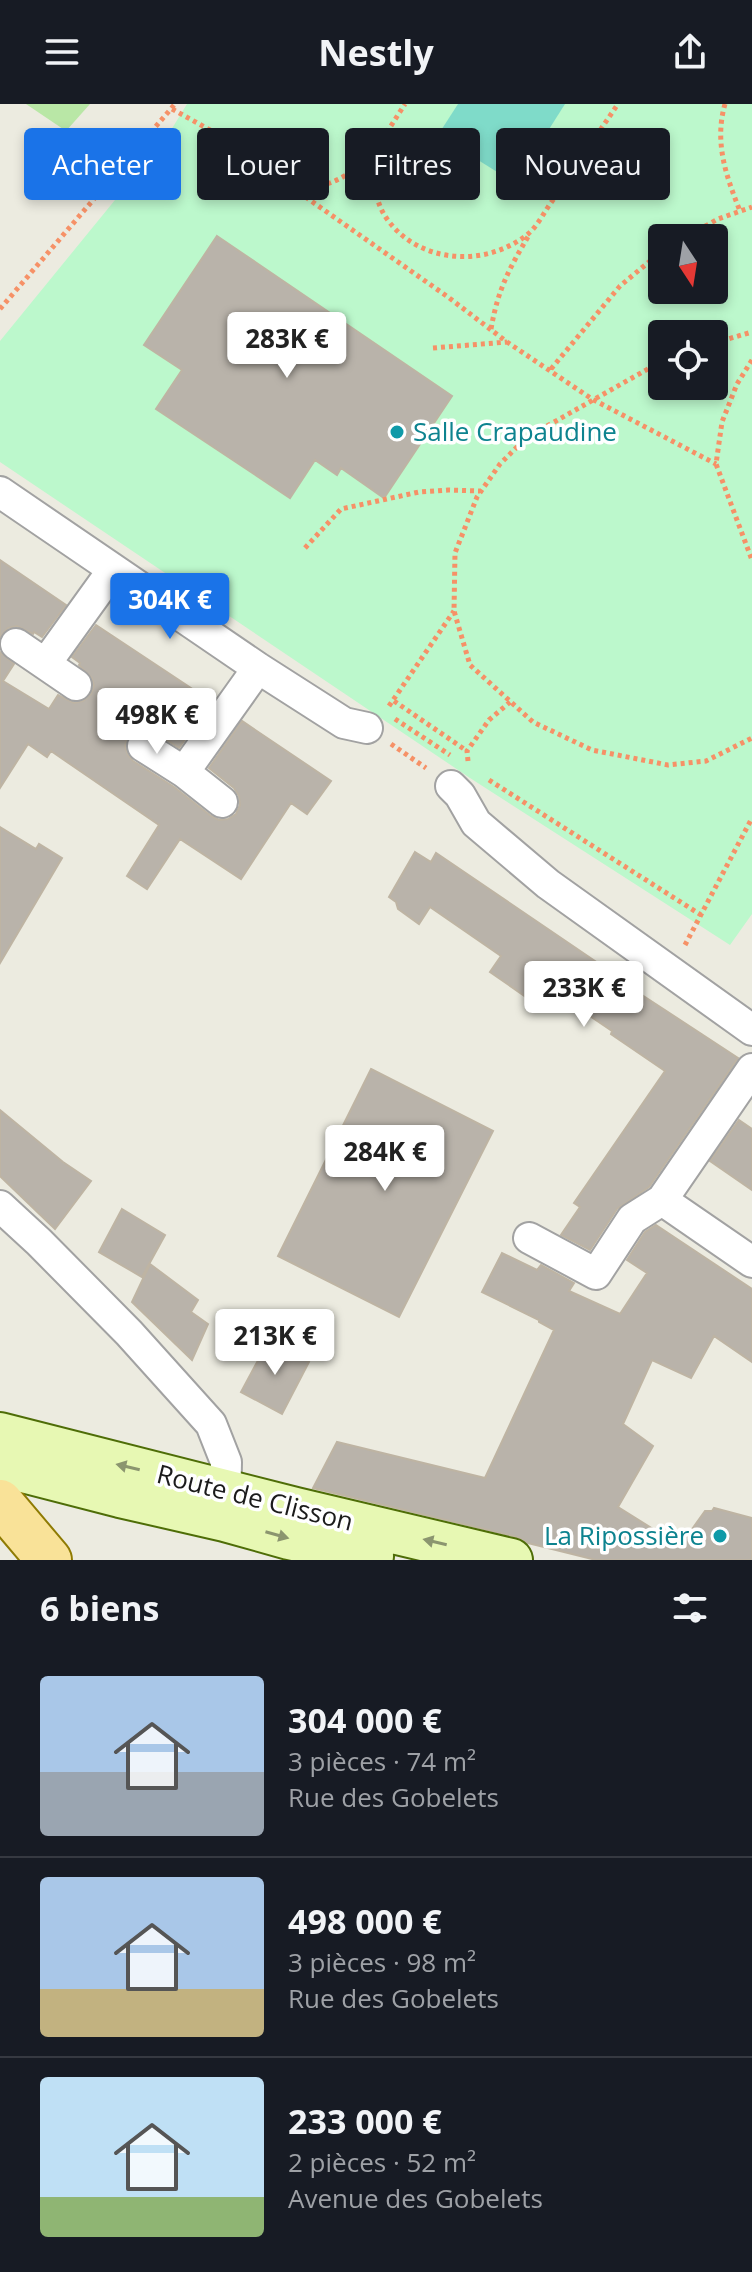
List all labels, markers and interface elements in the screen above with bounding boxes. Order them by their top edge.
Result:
text: Nestly [318,28,434,77]
icon: menu [40,30,84,74]
icon: share [668,30,712,74]
chip: Acheter [24,128,181,200]
chip: Louer [197,128,329,200]
chip: Filtres [345,128,480,200]
chip: Nouveau [496,128,670,200]
north arrow [648,224,728,304]
map controls [648,224,728,400]
pin: 283K € [222,312,352,380]
text: 283K € [245,320,329,356]
button: locate [648,320,728,400]
place label: Salle Crapaudine [413,413,617,449]
marker: Salle Crapaudine [388,423,406,441]
pin: 304K € [105,573,235,641]
text: 304K € [128,581,212,617]
pin: 498K € [92,688,222,756]
text: 498K € [115,696,199,732]
pin: 233K € [519,961,649,1029]
text: 233K € [542,969,626,1005]
pin: 284K € [320,1125,450,1193]
text: 284K € [343,1133,427,1169]
pin: 213K € [210,1309,340,1377]
text: 213K € [233,1317,317,1353]
street label: Route de Clisson [153,1455,357,1539]
one-way arrow [115,1460,140,1472]
place label: La Ripossière [544,1517,704,1553]
marker: La Ripossière [711,1527,729,1545]
one-way arrow [265,1529,290,1541]
one-way arrow [422,1535,447,1547]
text: 6 biens [40,1585,160,1631]
icon: filters [668,1586,712,1630]
text: 304 000 € [288,1697,442,1743]
icon: home [104,1708,200,1804]
text: 3 pièces · 74 m² [288,1743,476,1779]
text: Rue des Gobelets [288,1779,499,1815]
text: 498 000 € [288,1898,442,1944]
icon: home [104,1909,200,2005]
text: 3 pièces · 98 m² [288,1944,476,1980]
text: Rue des Gobelets [288,1980,499,2016]
text: 233 000 € [288,2098,442,2144]
icon: home [104,2109,200,2205]
text: 2 pièces · 52 m² [288,2144,476,2180]
text: Avenue des Gobelets [288,2180,543,2216]

